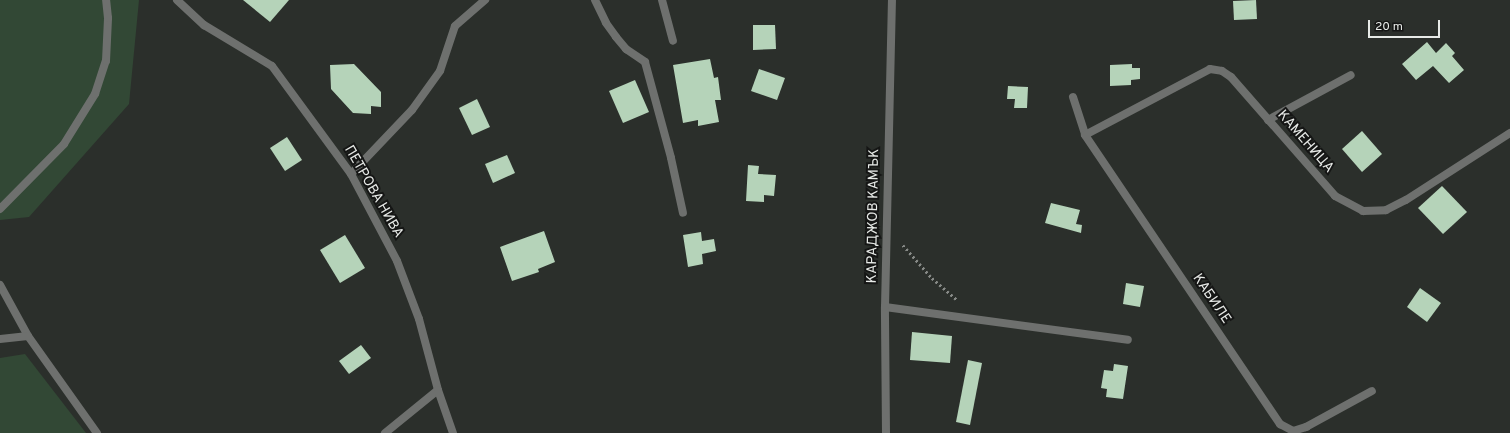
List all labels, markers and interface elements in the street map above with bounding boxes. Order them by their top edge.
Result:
scale bar [1370,12,1442,38]
text: 20 m [1375,19,1403,35]
street label: КАМЕНИЦА [1273,107,1337,177]
street label: ПЕТРОВА НИВА [340,143,406,241]
street label: КАРАДЖОВ КАМЪК [864,148,884,284]
street label: КАБИЛЕ [1188,271,1234,327]

